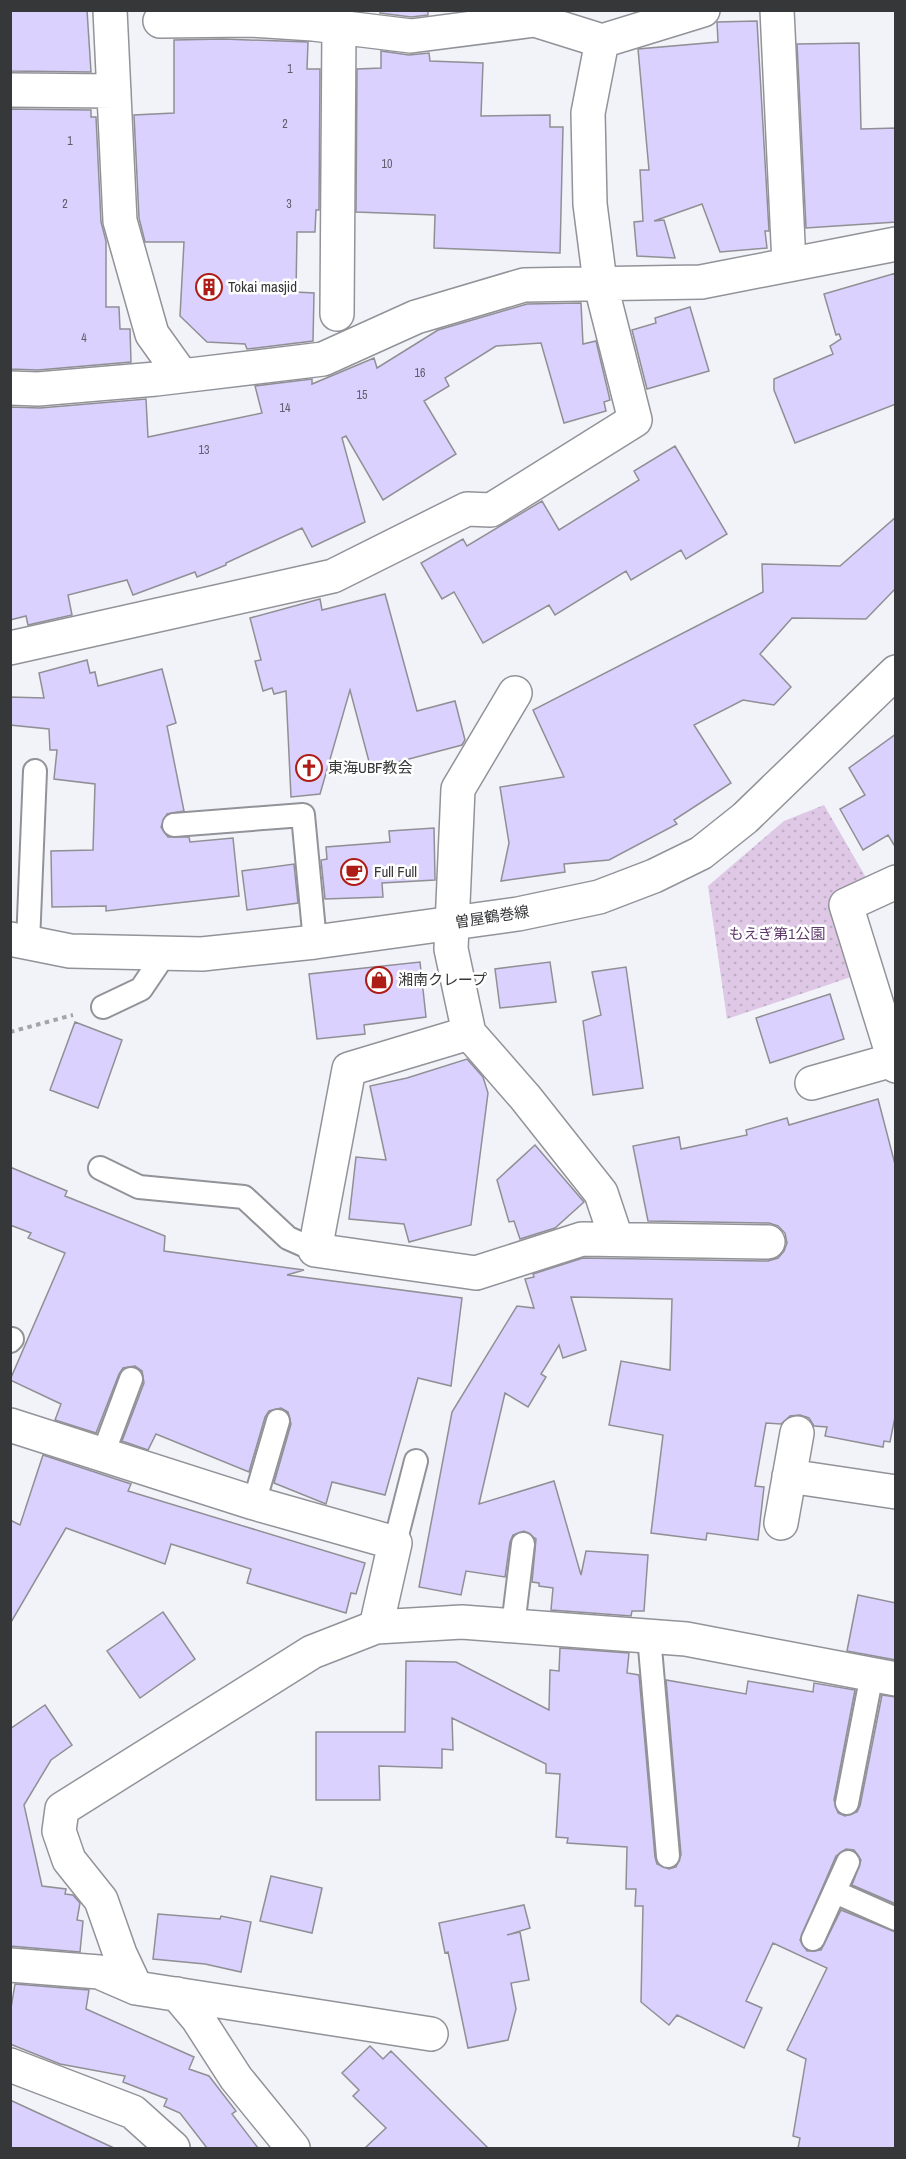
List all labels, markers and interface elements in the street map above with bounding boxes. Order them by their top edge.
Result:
house number: 1 [287,61,293,77]
house number: 2 [282,116,288,132]
house number: 1 [67,133,73,149]
house number: 10 [382,156,392,172]
house number: 2 [62,196,68,212]
house number: 3 [286,196,292,212]
building icon: Tokai masjid [194,272,224,302]
place label: Tokai masjid [228,276,297,297]
house number: 4 [81,330,87,346]
house number: 16 [415,365,425,381]
house number: 15 [357,387,368,403]
house number: 14 [280,400,291,416]
house number: 13 [199,442,209,458]
church icon: 東海UBF教会 [294,753,324,783]
place label: 東海UBF教会 [328,757,413,778]
cafe icon: Full Full [339,857,369,887]
place label: Full Full [374,861,417,882]
street label: 曽屋鶴巻線 [453,900,531,933]
park label: もえぎ第1公園 [729,923,825,944]
shop icon: 湘南クレープ [364,965,394,995]
place label: 湘南クレープ [398,969,487,990]

